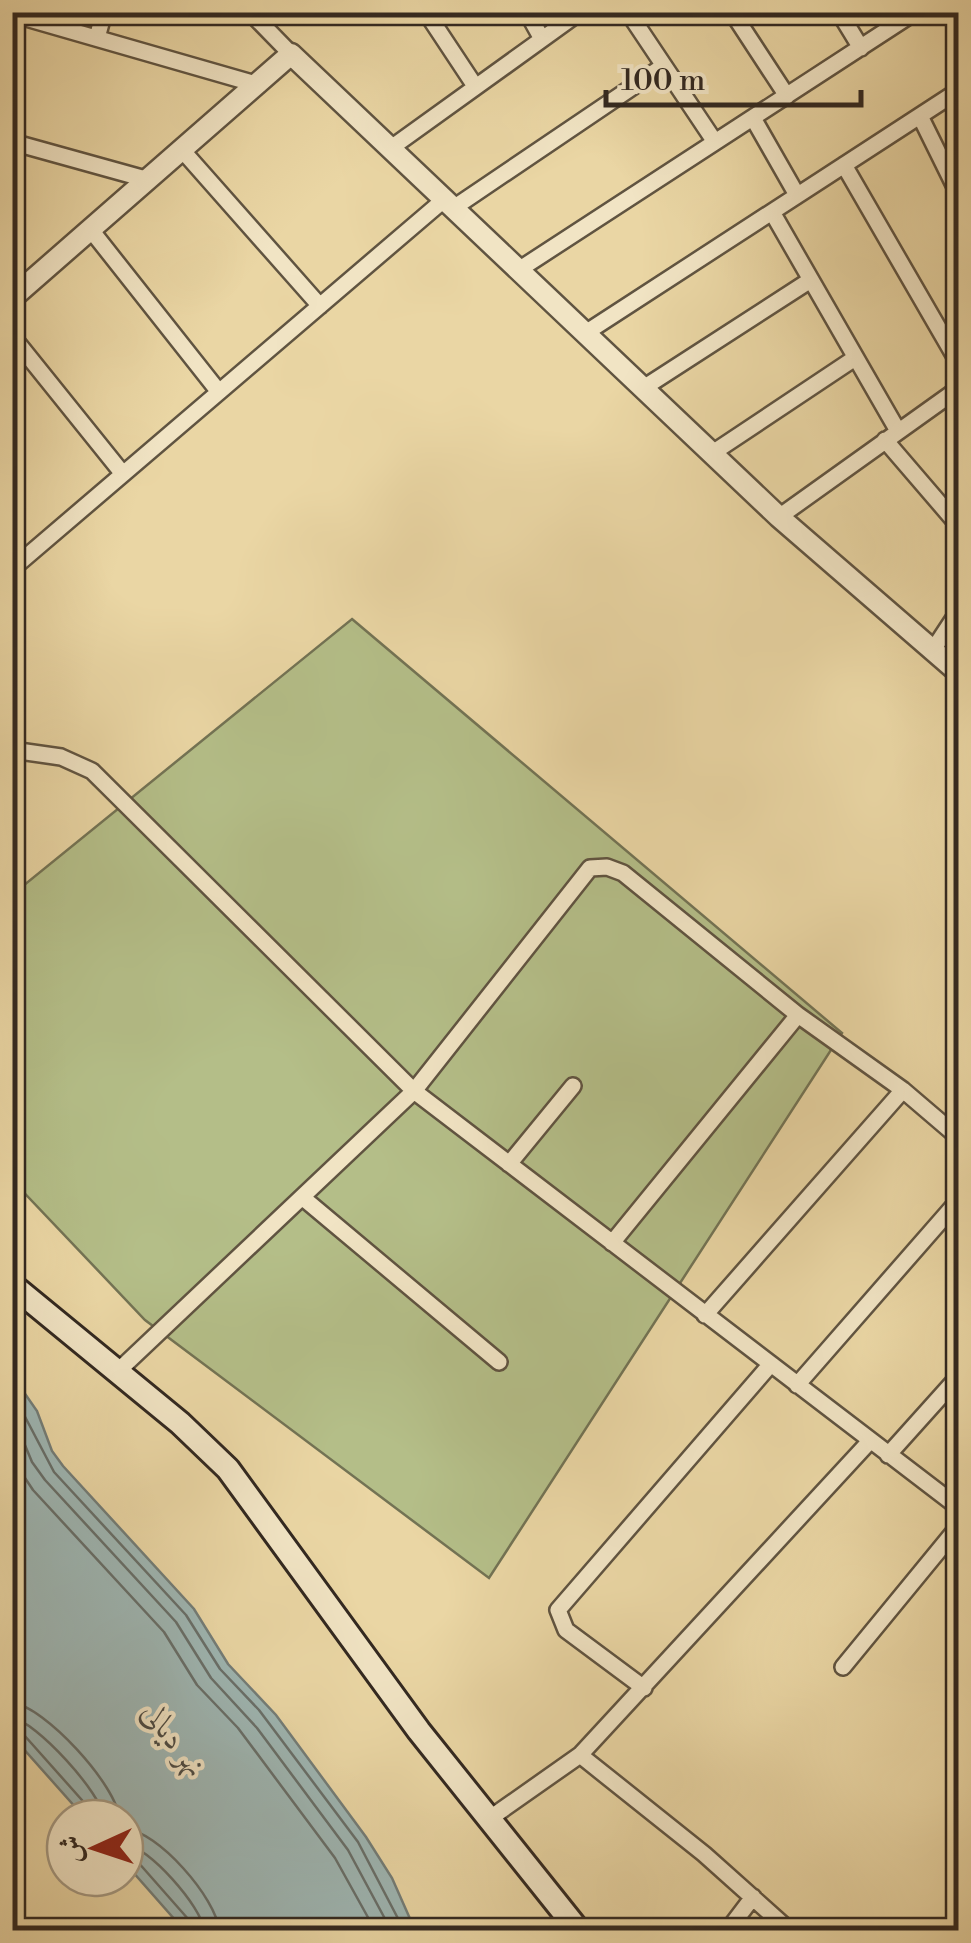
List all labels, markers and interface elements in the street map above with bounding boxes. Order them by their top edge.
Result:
scale bar [606,45,861,107]
text: 100 m [621,62,705,100]
water label: نهر ديالى [132,1694,216,1786]
north arrow [45,1798,145,1898]
text: ش [53,1834,90,1864]

